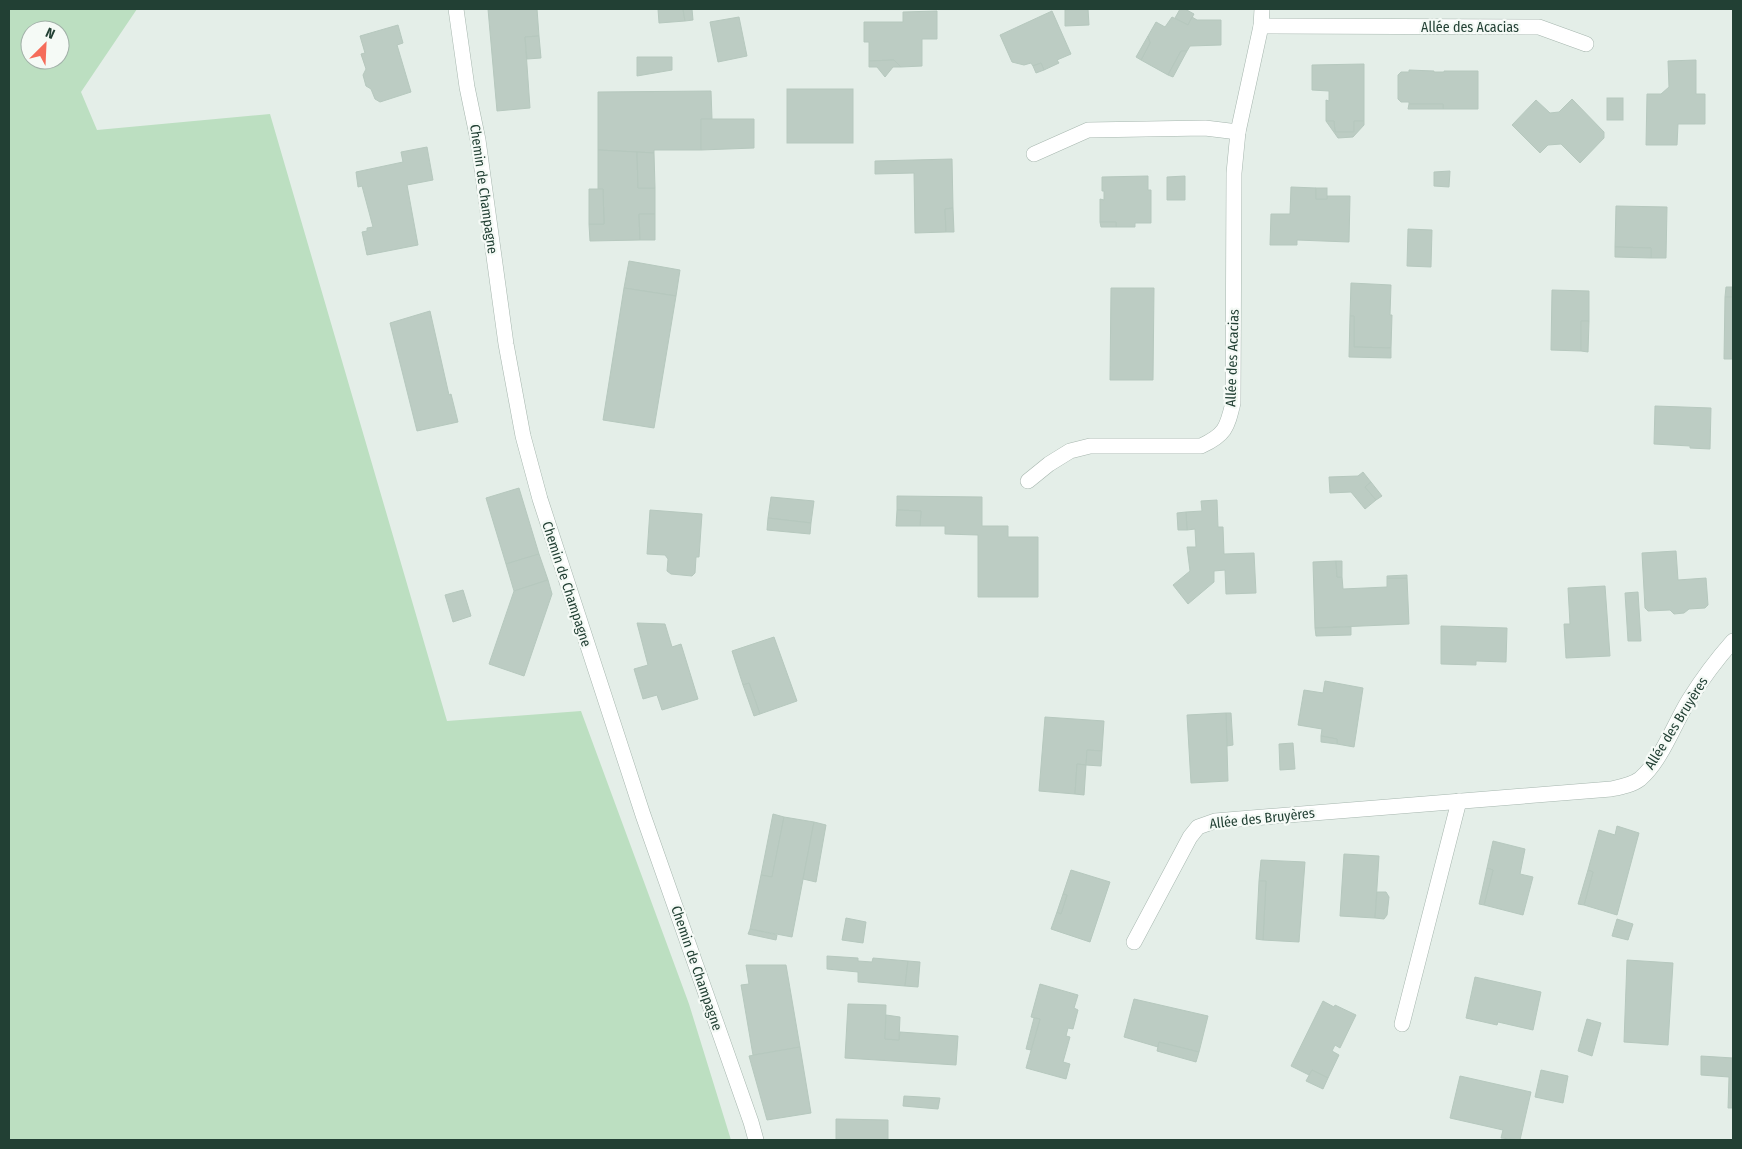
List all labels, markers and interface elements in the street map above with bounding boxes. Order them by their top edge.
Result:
street label: Allée des Acacias [1421,19,1519,36]
north arrow [20,20,70,70]
text: N [43,24,57,43]
street label: Chemin de Champagne [466,123,501,255]
street label: Allée des Acacias [1222,309,1243,407]
street label: Chemin de Champagne [538,519,595,649]
street label: Allée des Bruyères [1641,674,1712,773]
street label: Allée des Bruyères [1209,805,1316,832]
street label: Chemin de Champagne [667,904,726,1033]

